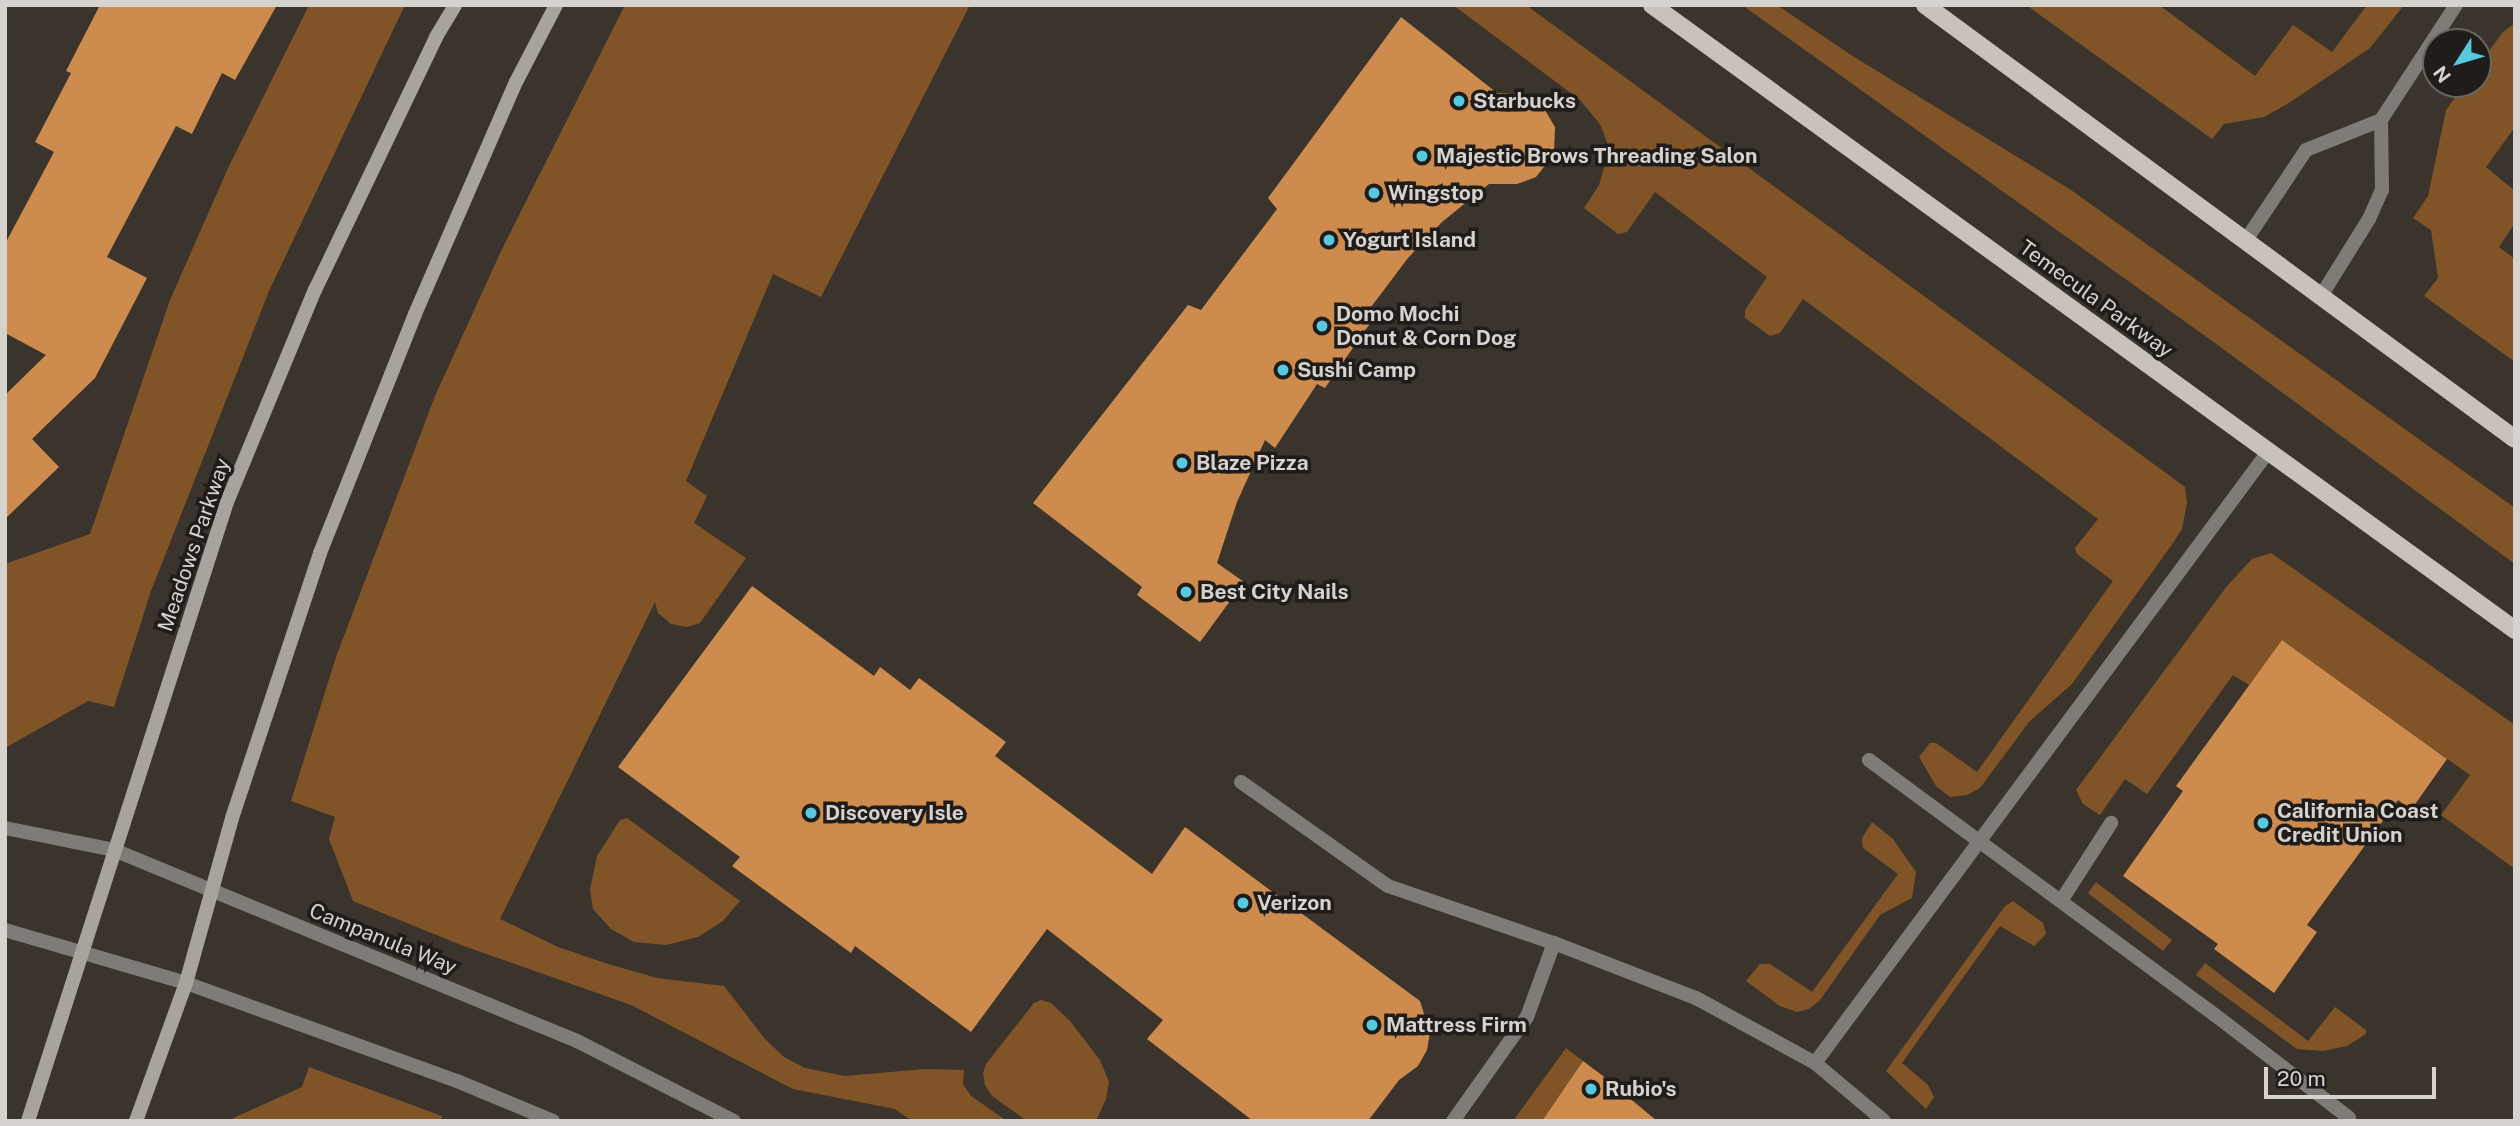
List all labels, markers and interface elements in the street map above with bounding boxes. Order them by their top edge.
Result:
north arrow [2422,28,2492,98]
text: N [2429,62,2455,87]
place label: Starbucks [1473,88,1576,114]
marker: Starbucks [1451,93,1467,109]
place label: Majestic Brows Threading Salon [1436,143,1758,169]
marker: Majestic Brows Threading Salon [1414,148,1430,164]
place label: Wingstop [1388,180,1484,206]
marker: Wingstop [1366,185,1382,201]
place label: Yogurt Island [1343,227,1476,253]
marker: Yogurt Island [1321,232,1337,248]
street label: Temecula Parkway [2014,235,2178,363]
place label: Domo Mochi Donut & Corn Dog [1336,301,1516,351]
marker: Domo Mochi Donut & Corn Dog [1314,318,1330,334]
place label: Sushi Camp [1297,357,1416,383]
marker: Sushi Camp [1275,362,1291,378]
place label: Blaze Pizza [1196,450,1309,476]
street label: Meadows Parkway [153,455,235,635]
marker: Blaze Pizza [1174,455,1190,471]
place label: Best City Nails [1200,579,1349,605]
marker: Best City Nails [1178,584,1194,600]
place label: California Coast Credit Union [2277,798,2438,848]
place label: Discovery Isle [825,800,964,826]
marker: Discovery Isle [803,805,819,821]
marker: California Coast Credit Union [2255,815,2271,831]
place label: Verizon [1257,890,1332,916]
marker: Verizon [1235,895,1251,911]
street label: Campanula Way [305,898,461,980]
place label: Mattress Firm [1386,1012,1527,1038]
marker: Mattress Firm [1364,1017,1380,1033]
scale bar [2268,1052,2440,1096]
text: 20 m [2277,1066,2326,1091]
place label: Rubio's [1605,1076,1676,1102]
marker: Rubio's [1583,1081,1599,1097]

